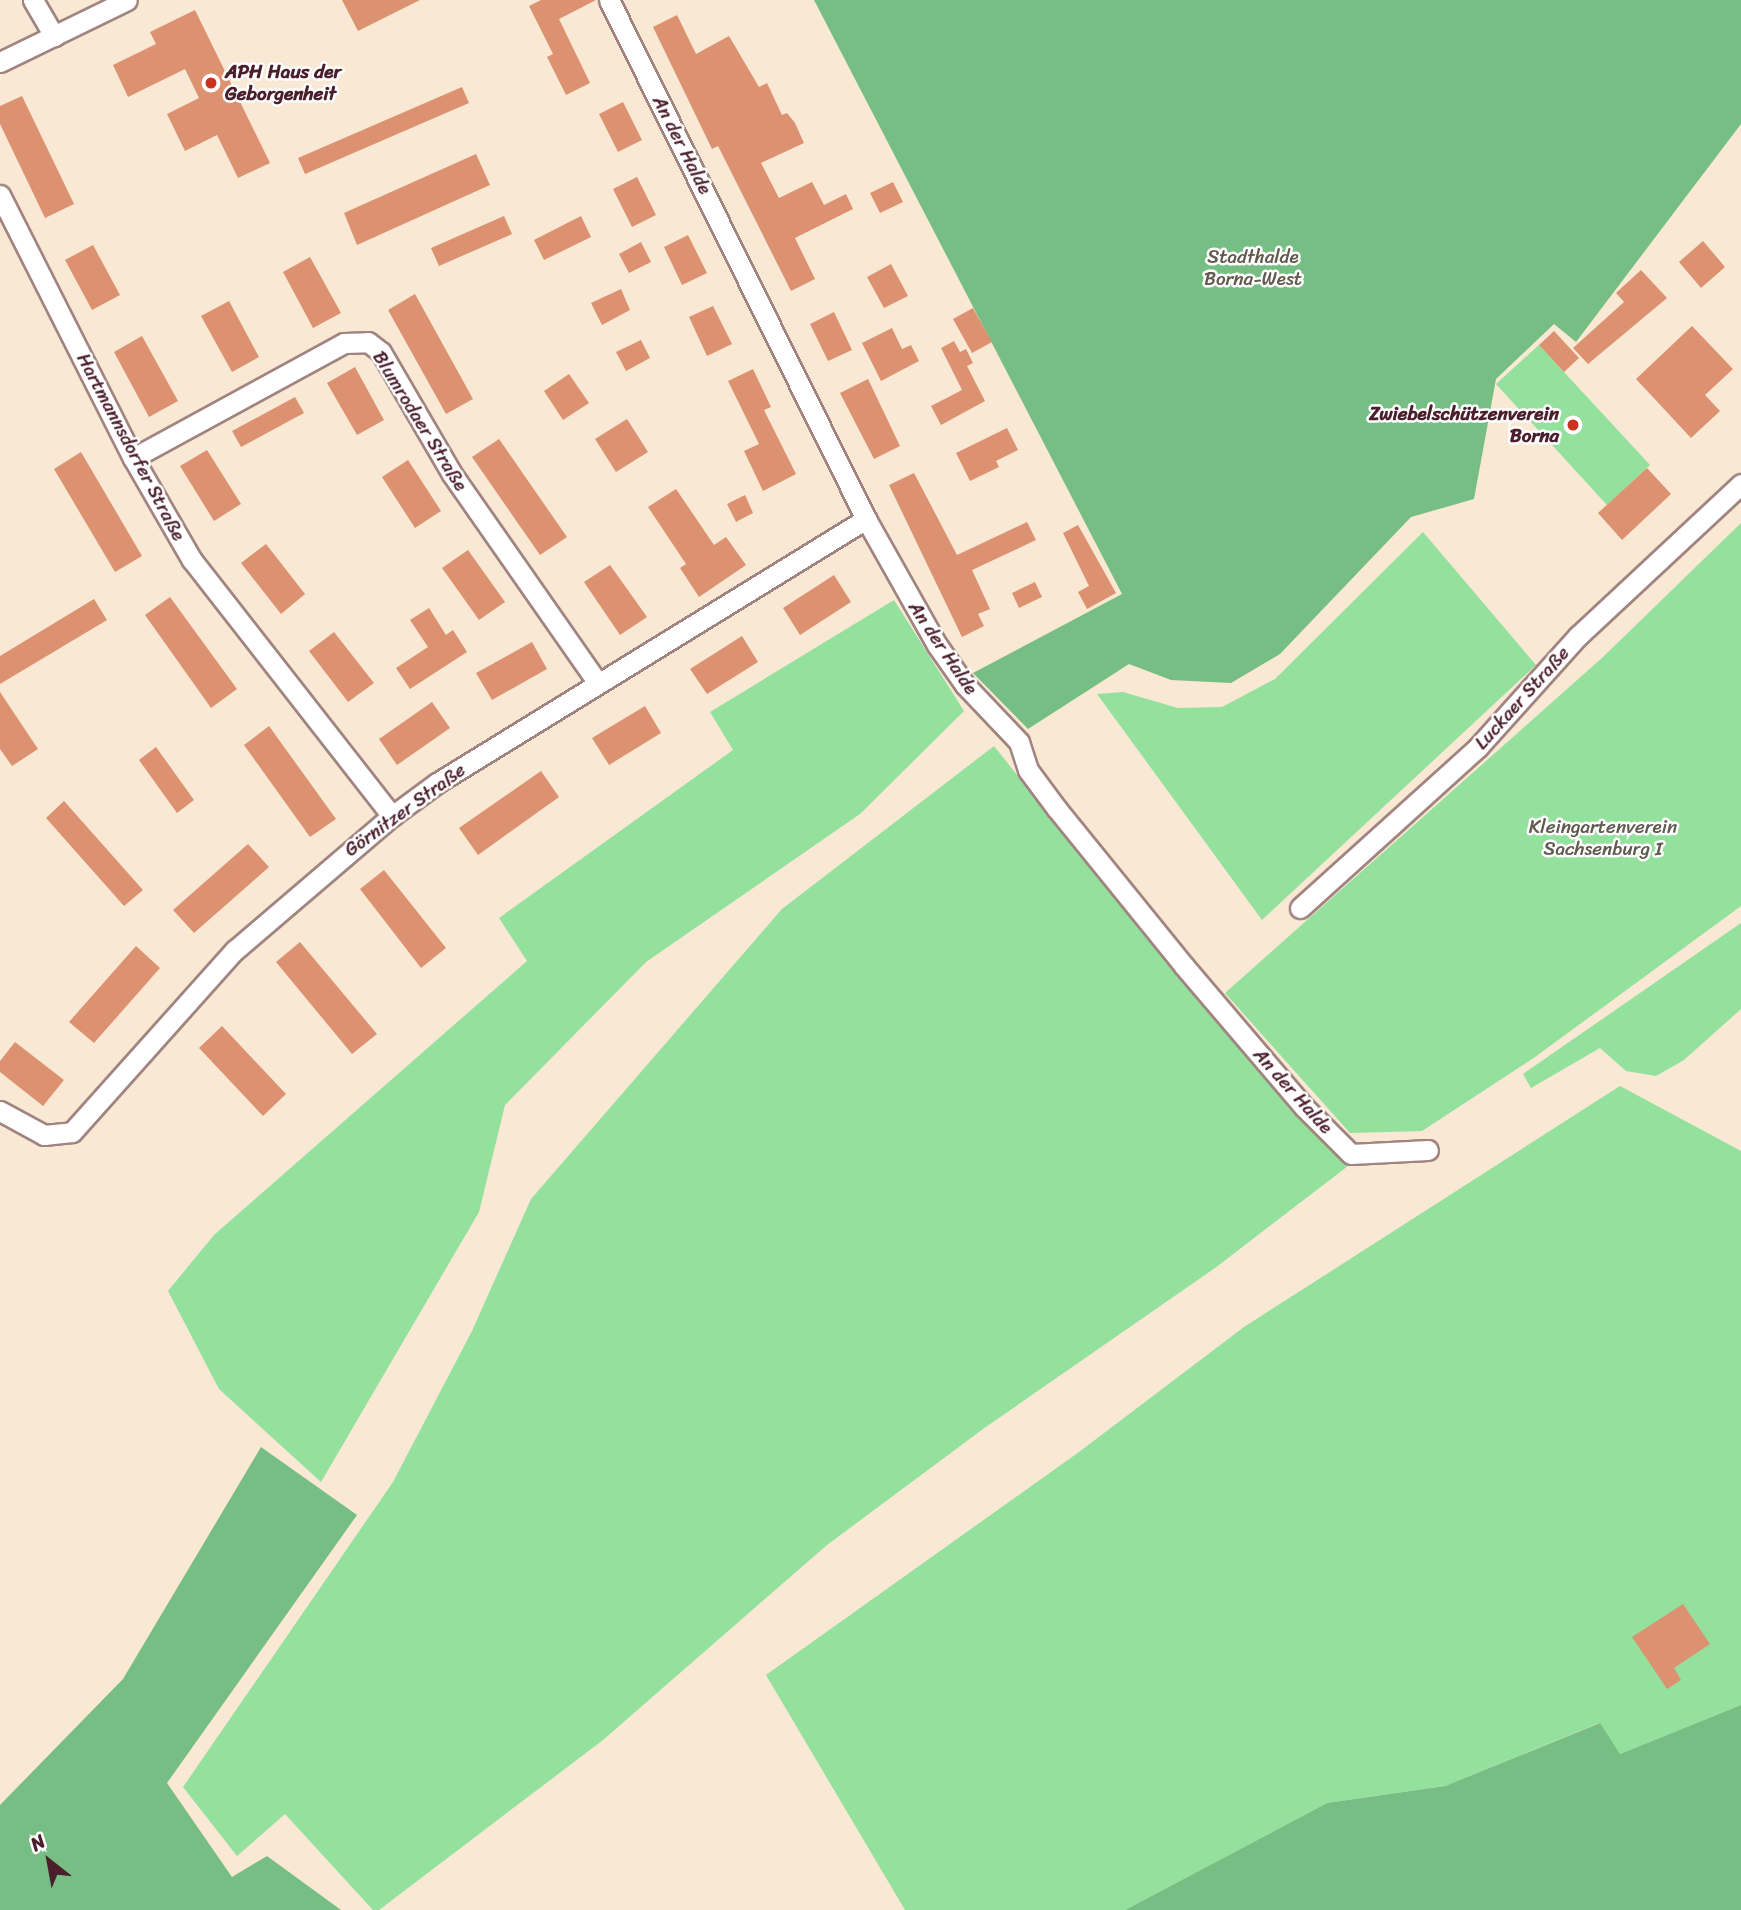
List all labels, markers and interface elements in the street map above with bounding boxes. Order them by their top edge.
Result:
place label: APH Haus der Geborgenheit [225,61,342,105]
marker: APH Haus der Geborgenheit [203,75,219,91]
street label: An der Halde [647,92,717,198]
park label: Stadthalde Borna-West [1204,246,1302,290]
street label: Blumrodaer Straße [367,346,473,496]
street label: Hartmannsdorfer Straße [72,349,190,545]
place label: Zwiebelschützenverein Borna [1369,403,1559,447]
marker: Zwiebelschützenverein Borna [1565,417,1581,433]
street label: An der Halde [903,597,983,699]
street label: Luckaer Straße [1470,642,1574,754]
street label: Görnitzer Straße [340,758,470,862]
park label: Kleingartenverein Sachsenburg I [1529,816,1677,860]
street label: An der Halde [1248,1043,1338,1139]
text: N [24,1825,52,1860]
north arrow [14,1826,84,1896]

